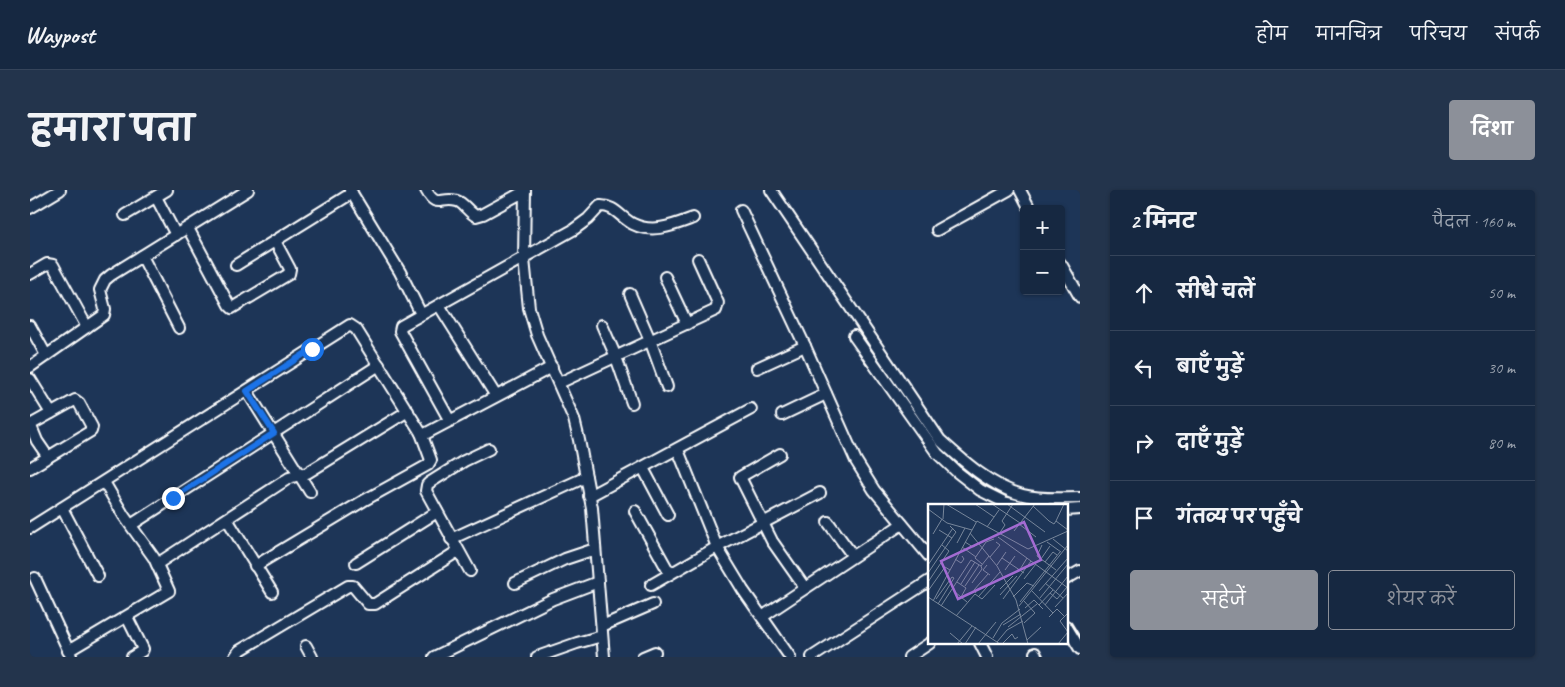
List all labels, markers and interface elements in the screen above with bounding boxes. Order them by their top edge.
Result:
text: Waypost [25,20,95,50]
text: होम [1256,23,1288,45]
text: मानचित्र [1316,23,1382,45]
text: परिचय [1410,23,1467,45]
text: संपर्क [1495,23,1540,45]
button: दिशा [1449,100,1535,160]
text: हमारा पता [30,106,194,151]
map controls [1020,205,1065,295]
button: + [1020,205,1065,250]
text: 2 मिनट [1130,208,1196,234]
text: पैदल · 160 m [1433,212,1515,232]
button: − [1020,250,1065,295]
icon: ahead [1130,279,1158,307]
text: सीधे चलें [1177,280,1255,304]
text: 50 m [1488,283,1515,303]
route start [301,338,324,361]
icon: left [1130,354,1158,382]
text: बाएँ मुड़ें [1177,355,1243,379]
text: 30 m [1488,358,1515,378]
icon: right [1130,429,1158,457]
text: दाएँ मुड़ें [1177,430,1243,454]
text: 80 m [1488,433,1515,453]
route end [162,487,185,510]
inset map [928,504,1068,644]
icon: arrive [1130,504,1158,532]
text: गंतव्य पर पहुँचे [1177,505,1302,529]
button: सहेजें [1130,570,1318,630]
button: शेयर करें [1328,570,1515,630]

